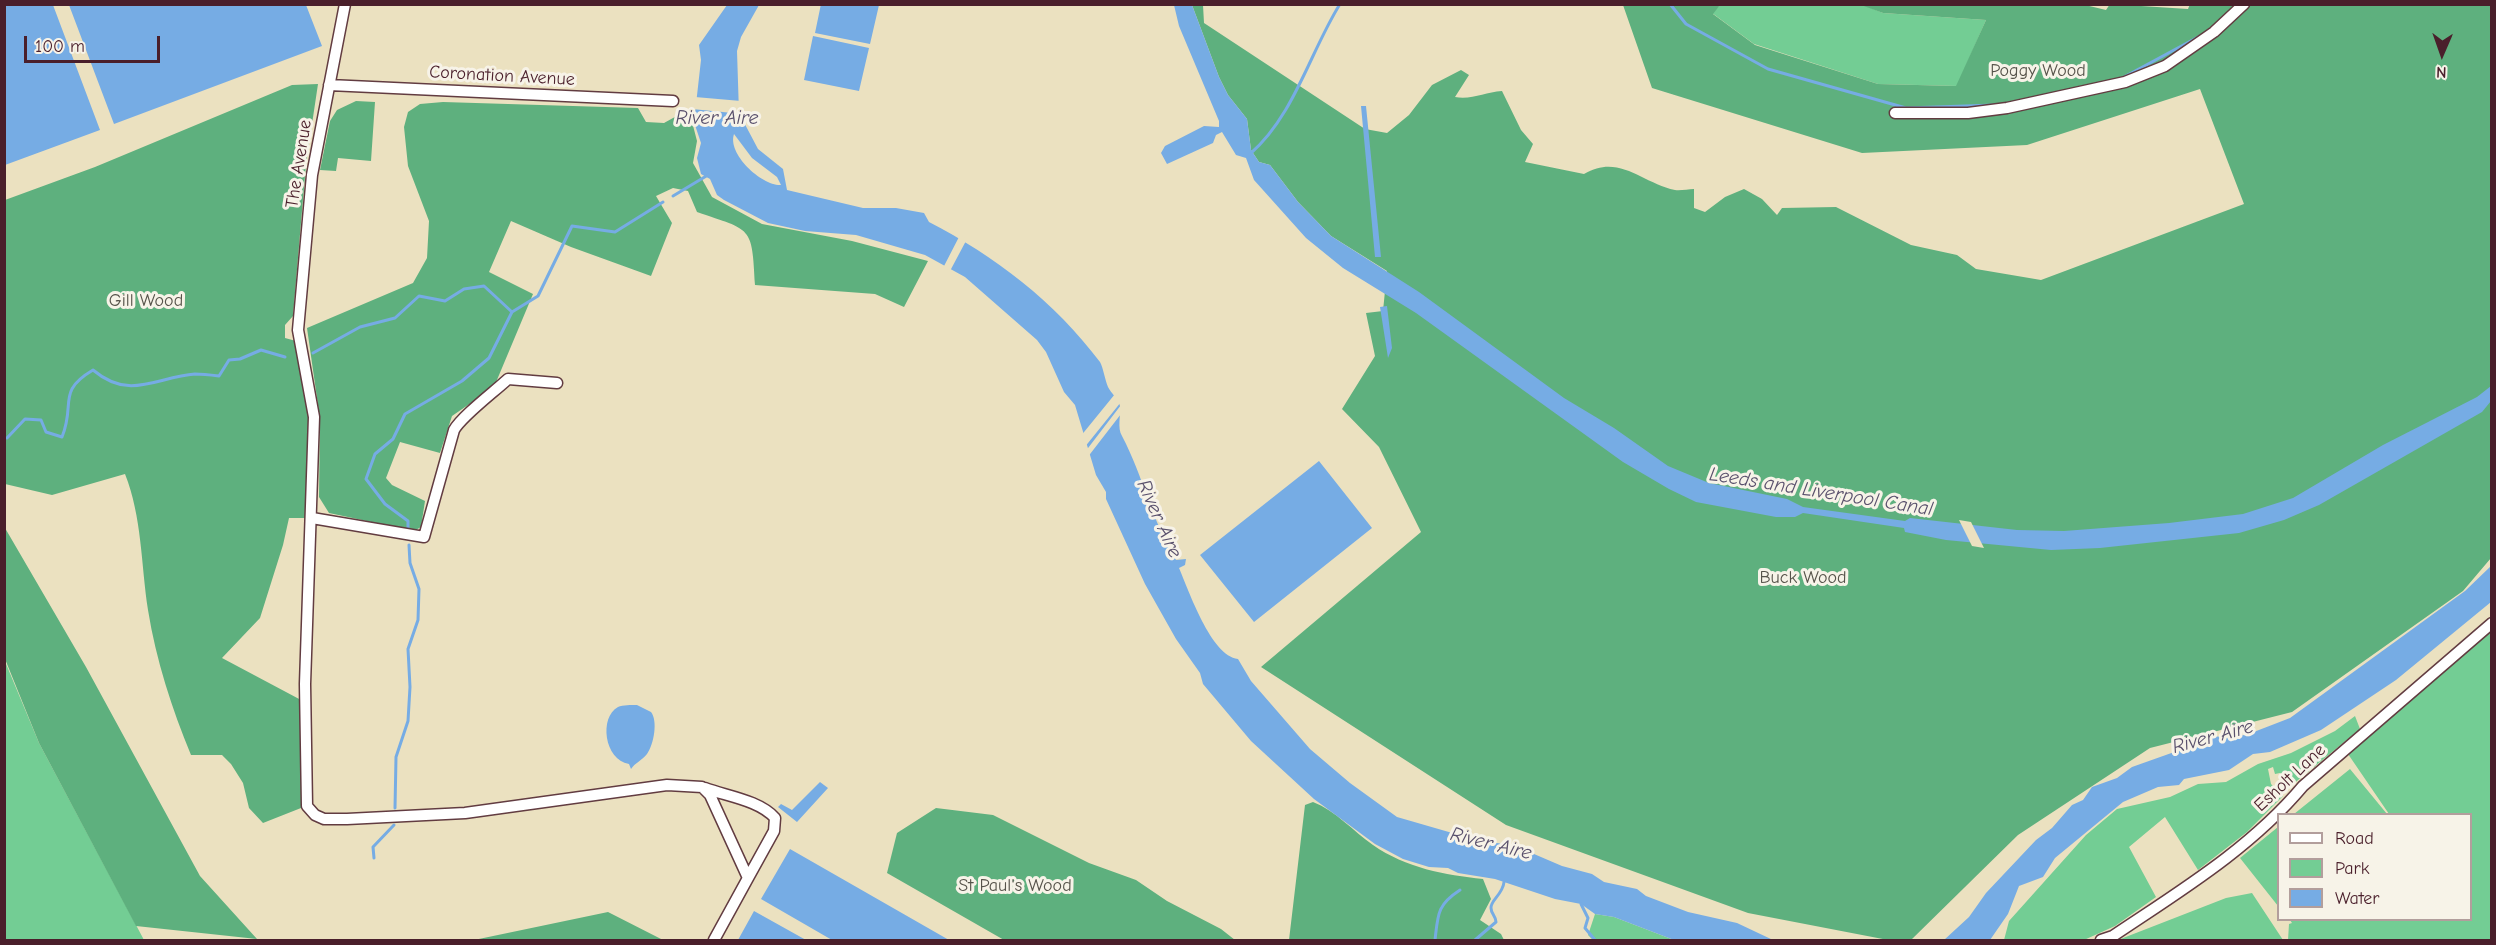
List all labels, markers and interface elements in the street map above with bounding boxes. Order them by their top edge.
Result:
scale bar [27,24,164,62]
north arrow [2412,24,2472,84]
text: 100 m [35,36,85,57]
park label: Poggy Wood [1990,60,2086,82]
street label: Coronation Avenue [429,61,575,91]
text: N [2436,63,2447,81]
water label: River Aire [675,106,759,130]
street label: The Avenue [281,118,317,210]
park label: Gill Wood [109,290,183,312]
water label: Leeds and Liverpool Canal [1707,462,1935,522]
water label: River Aire [1131,476,1187,562]
park label: Buck Wood [1759,567,1847,589]
water label: River Aire [2170,715,2256,759]
street label: Esholt Lane [2250,740,2330,816]
legend [2277,813,2472,921]
water label: River Aire [1448,822,1534,866]
text: Road [2335,828,2374,849]
text: Park [2335,858,2369,879]
park label: St Paul's Wood [958,875,1072,897]
text: Water [2335,888,2379,909]

